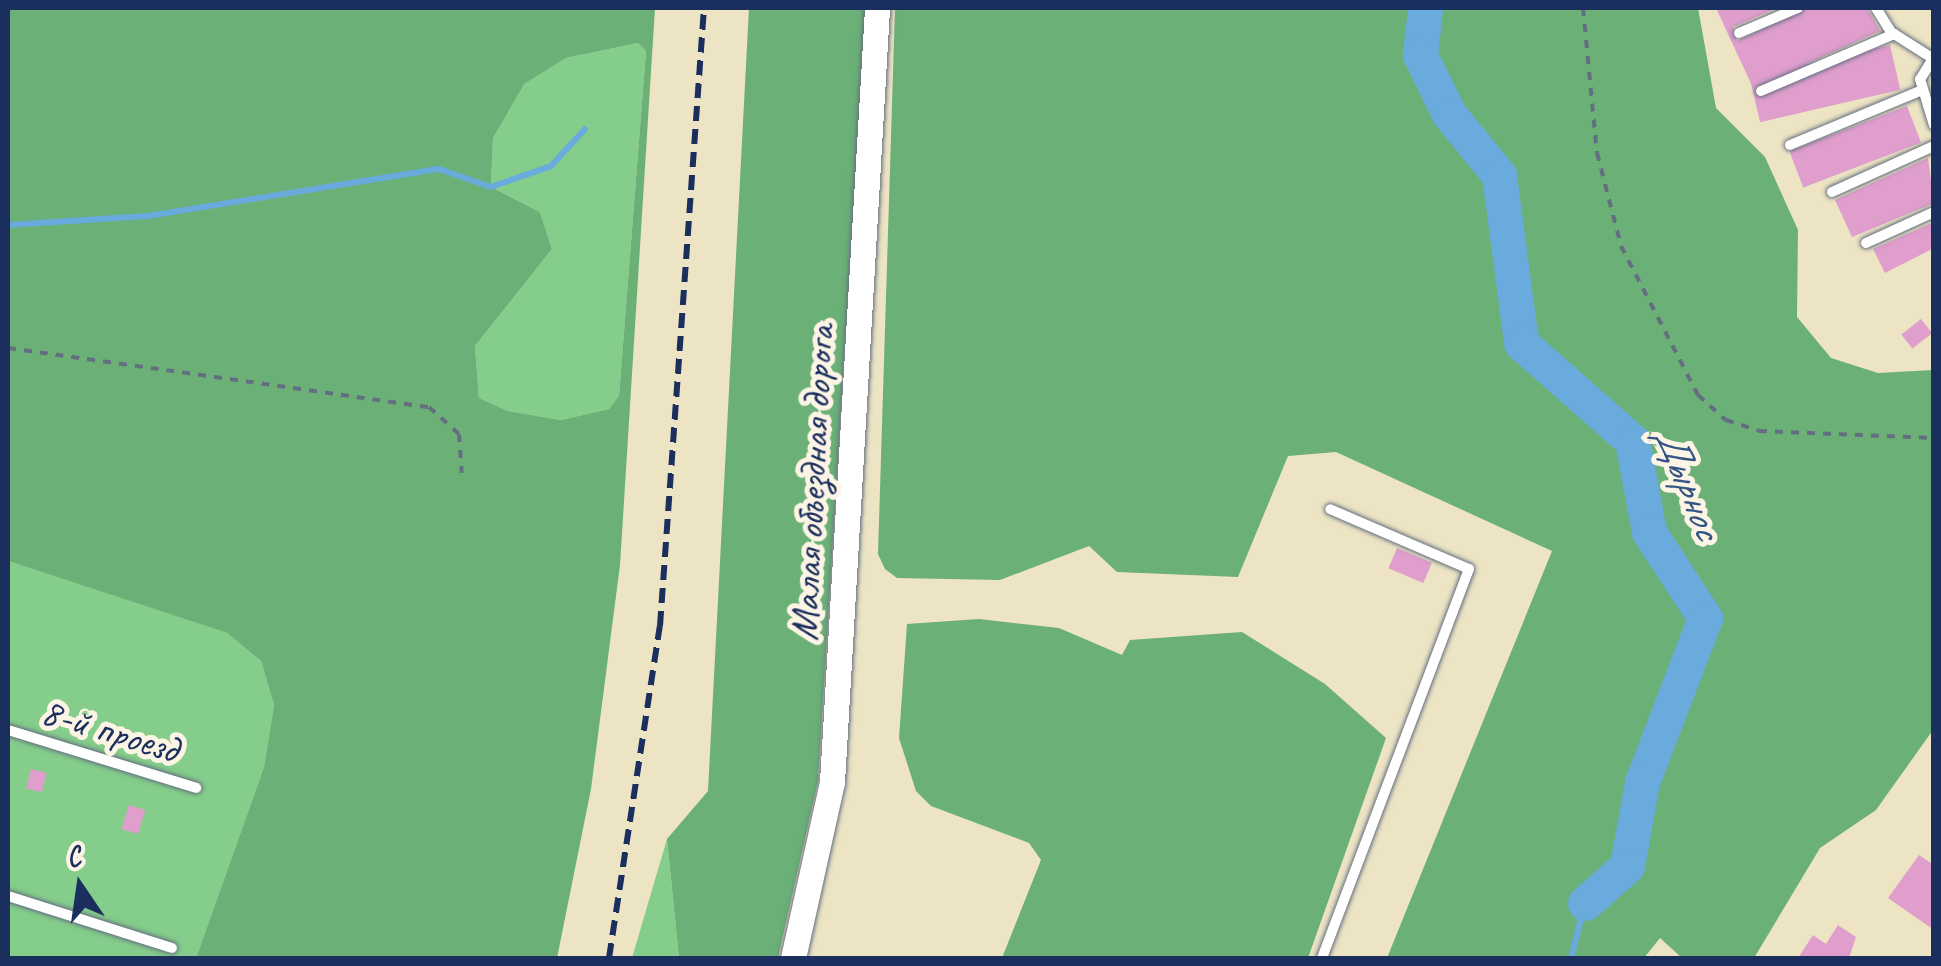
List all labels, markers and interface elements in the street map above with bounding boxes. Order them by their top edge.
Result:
street label: Малая объездная дорога [780,323,844,643]
water label: Дырнос [1643,420,1733,546]
street label: 8-й проезд [36,686,184,774]
north arrow [30,836,130,936]
text: С [63,838,84,875]

